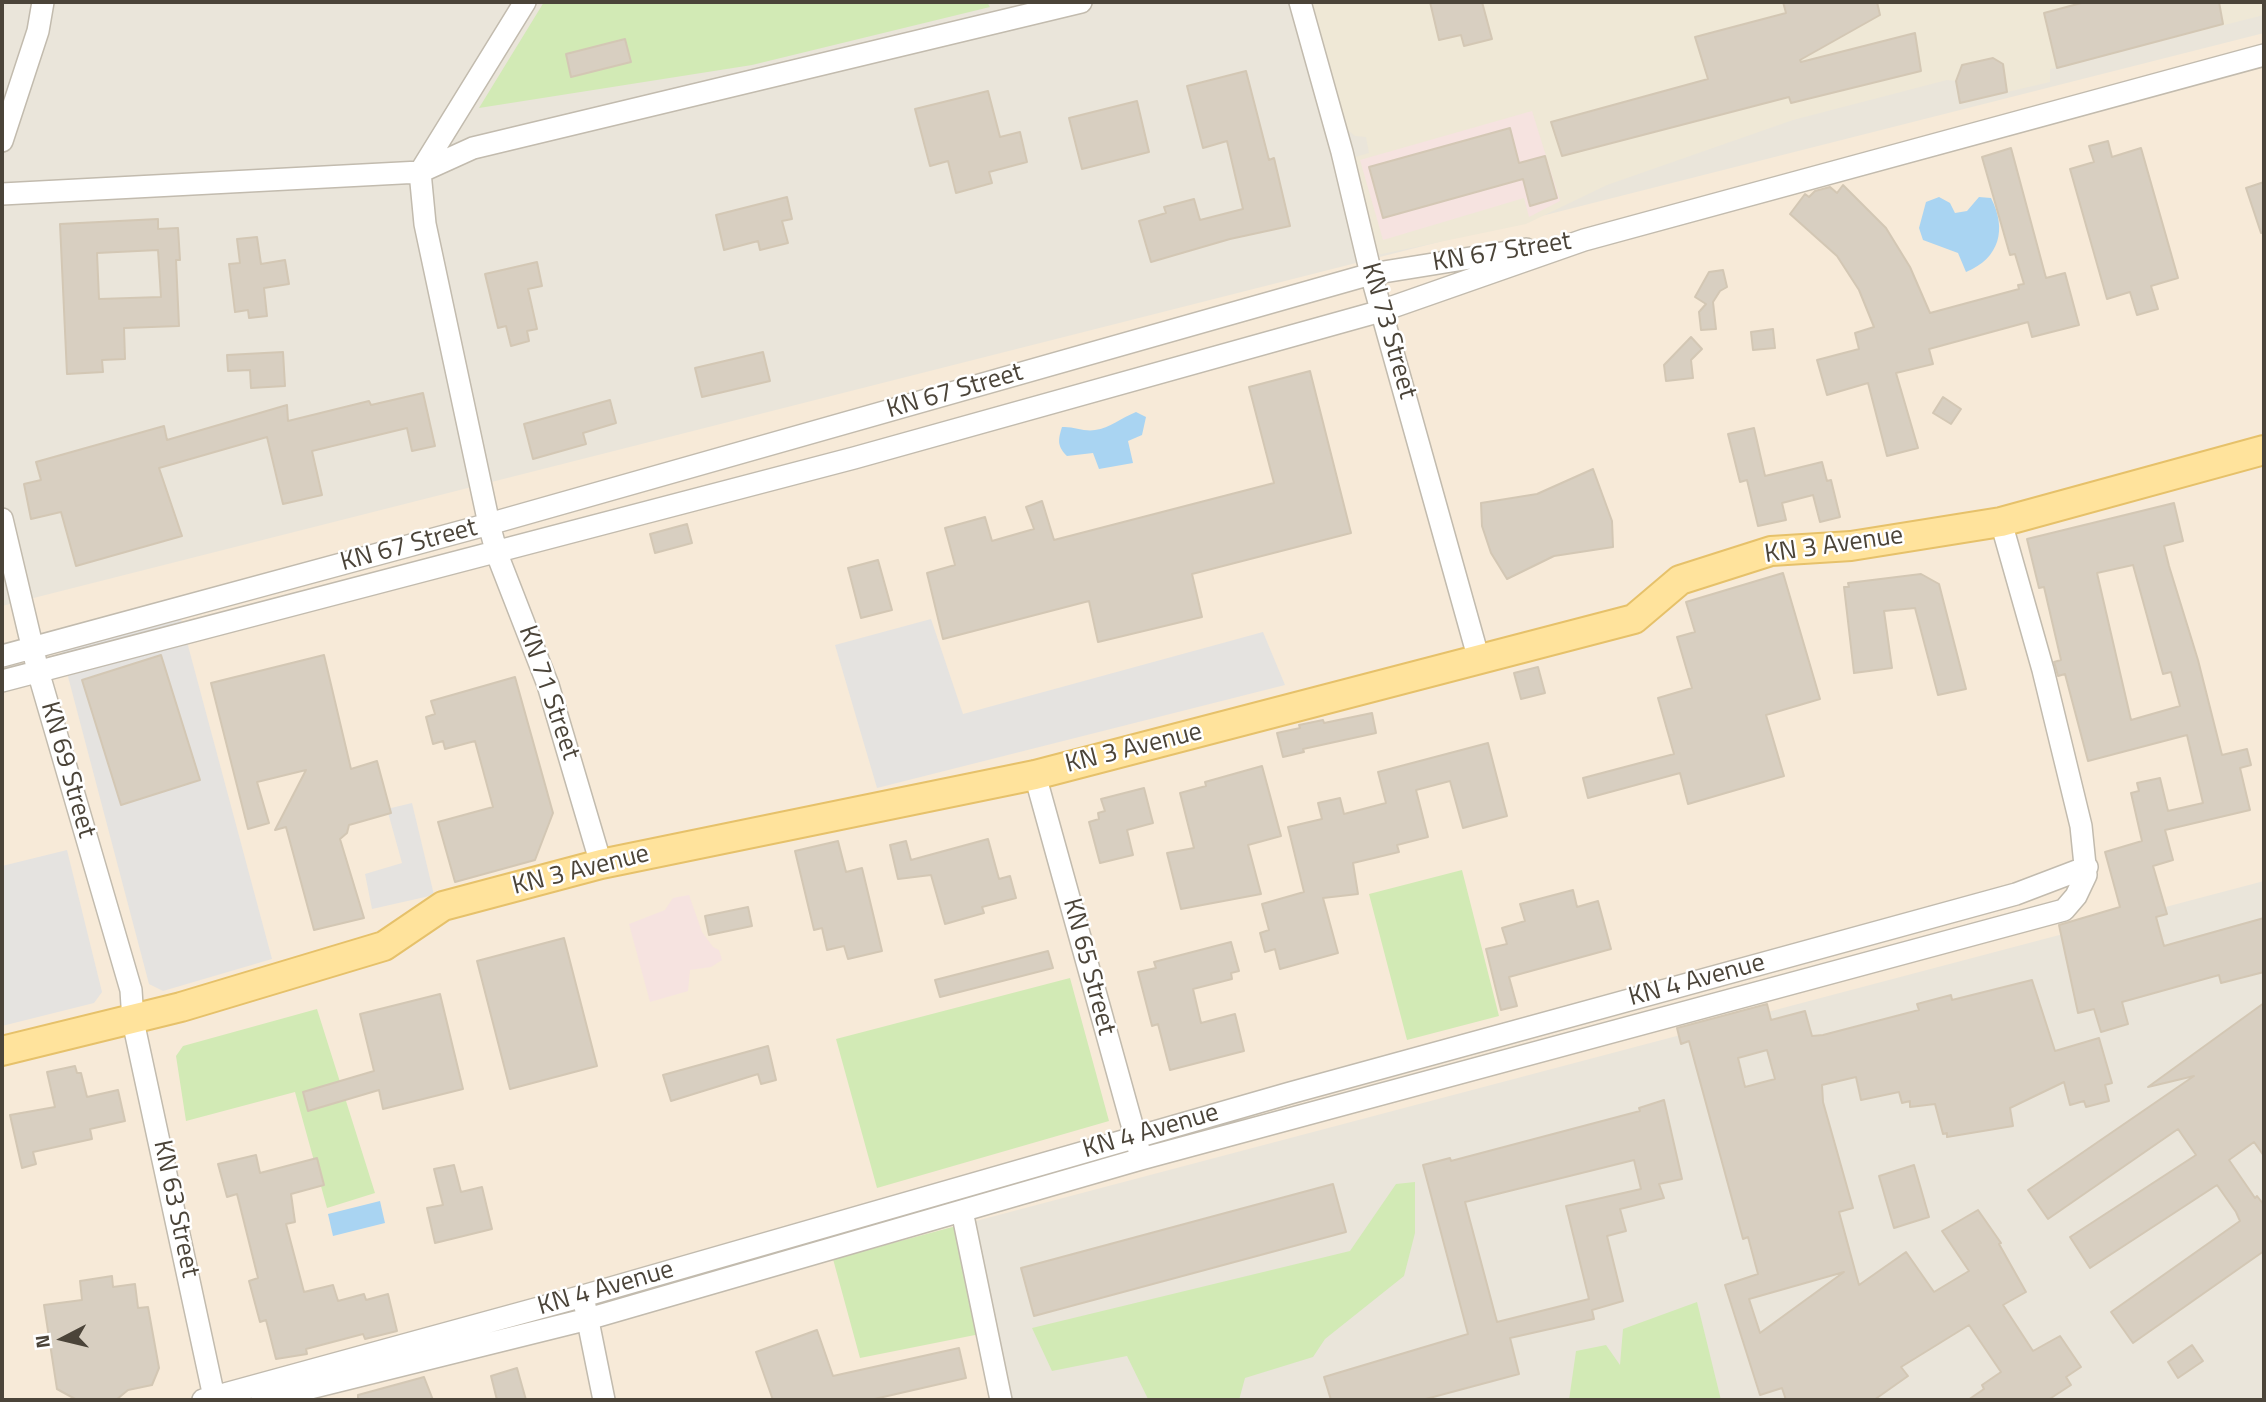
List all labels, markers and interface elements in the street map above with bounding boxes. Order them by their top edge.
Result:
street label: KN 67 Street [1430,227,1574,279]
street label: KN 73 Street [1354,259,1422,403]
street label: KN 67 Street [883,358,1027,426]
street label: KN 67 Street [337,513,481,579]
street label: KN 3 Avenue [1763,521,1905,571]
street label: KN 71 Street [510,622,586,764]
street label: KN 69 Street [33,698,101,842]
street label: KN 3 Avenue [1062,717,1206,781]
street label: KN 3 Avenue [509,839,653,903]
street label: KN 65 Street [1055,895,1121,1039]
street label: KN 4 Avenue [1625,948,1769,1014]
street label: KN 4 Avenue [1080,1098,1222,1166]
street label: KN 63 Street [145,1137,205,1281]
street label: KN 4 Avenue [535,1255,677,1323]
north arrow [28,1304,98,1374]
text: N [26,1333,57,1350]

